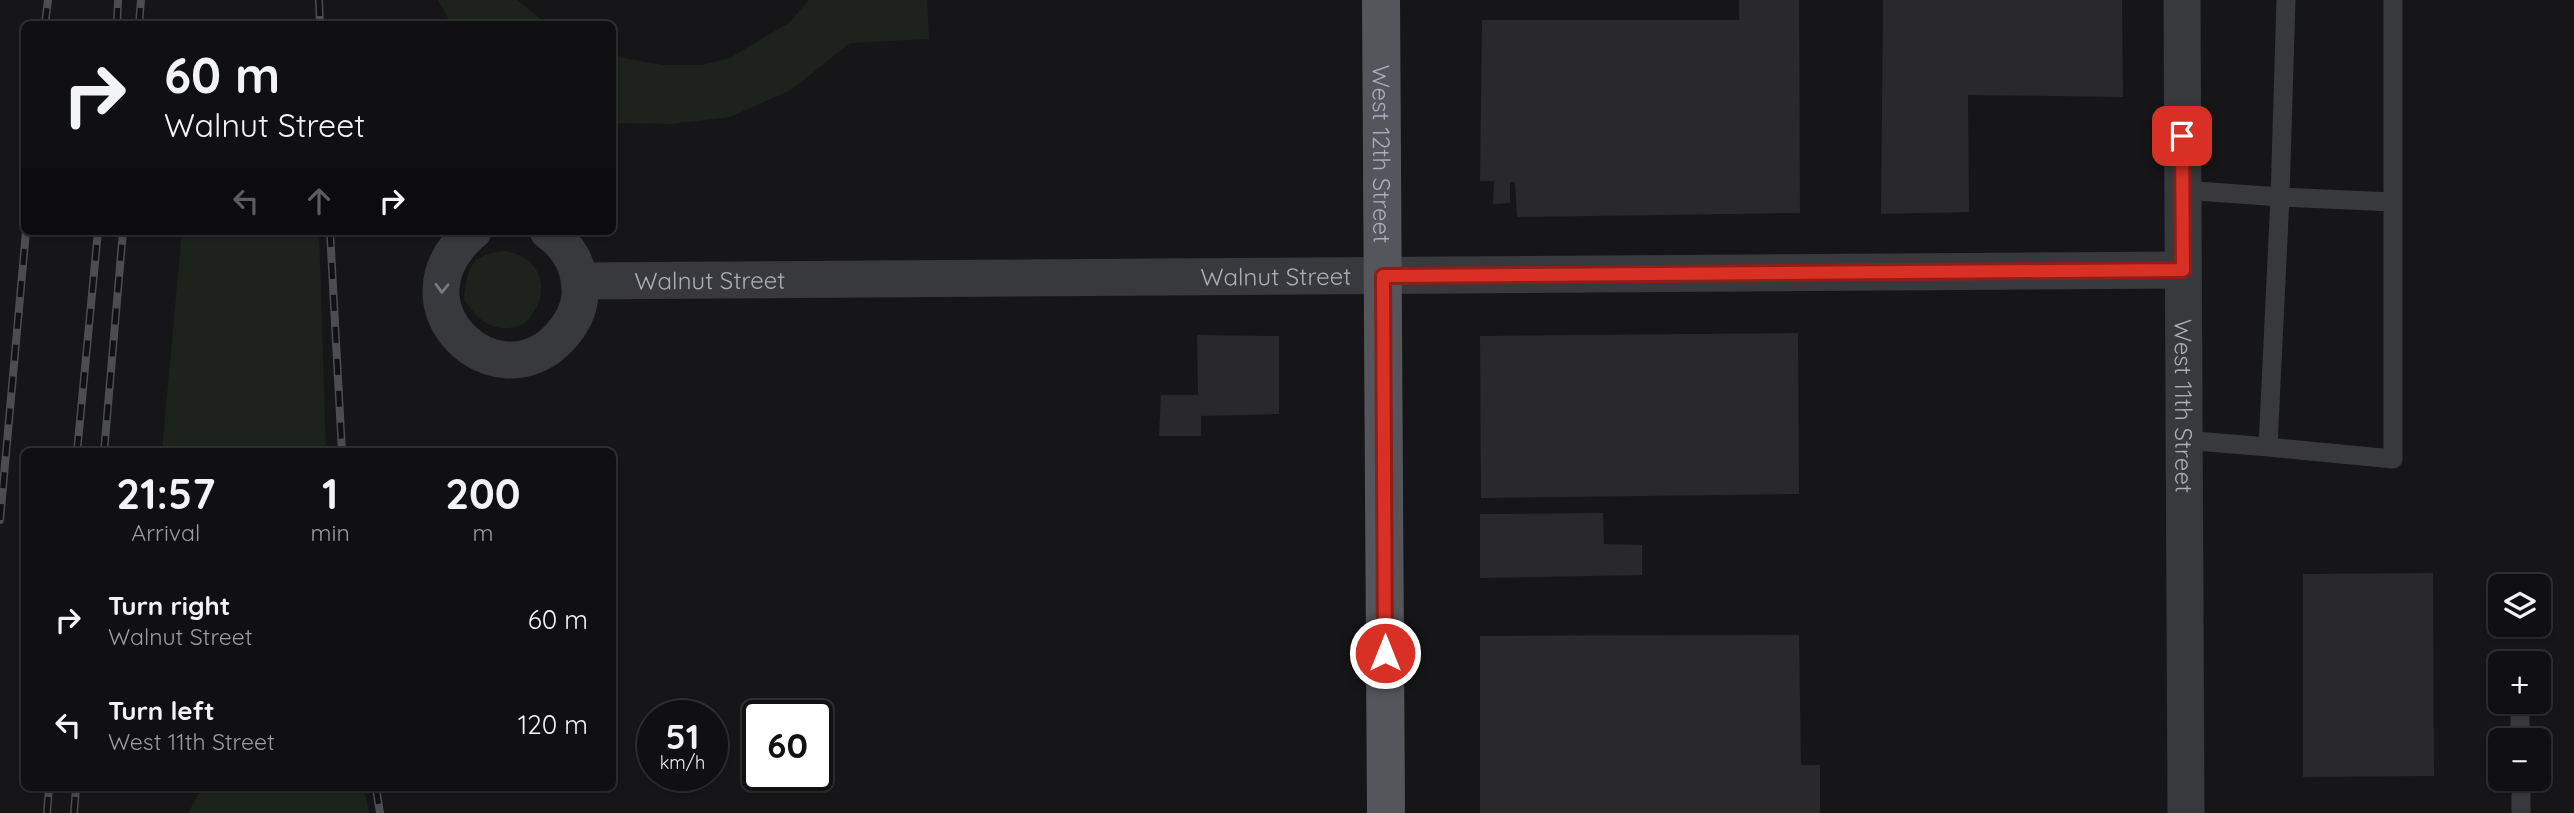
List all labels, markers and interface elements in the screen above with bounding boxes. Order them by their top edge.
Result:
text: 60 m [164,44,280,105]
icon: right [49,49,140,140]
street label: West 12th Street [1366,65,1397,243]
text: Walnut Street [164,105,365,145]
pin [2152,106,2212,166]
icon: arrive [2163,117,2201,155]
icon: left [227,182,265,220]
icon: ahead [300,182,338,220]
icon: right [373,182,411,220]
street label: Walnut Street [1200,261,1352,292]
street label: Walnut Street [634,265,786,296]
one-way arrow [434,283,450,294]
street label: West 11th Street [2169,319,2199,493]
text: 21:57 [116,467,215,520]
text: 1 [322,467,338,520]
text: 200 [445,467,521,520]
text: Arrival [131,518,200,547]
text: min [311,518,350,547]
text: m [472,518,493,547]
map controls [2488,574,2551,791]
button: layers [2488,574,2551,637]
text: Turn right [108,589,230,622]
icon: right [49,601,87,639]
text: 60 m [528,603,588,636]
position arrow [1348,616,1422,690]
text: Walnut Street [108,622,253,651]
button: + [2488,651,2551,714]
text: Turn left [108,694,215,727]
speed limit sign: 60 [742,700,833,791]
icon: left [49,706,87,744]
text: 120 m [518,708,588,741]
text: 51 [666,714,699,758]
text: West 11th Street [108,727,275,756]
button: − [2488,728,2551,791]
text: km/h [660,751,705,774]

